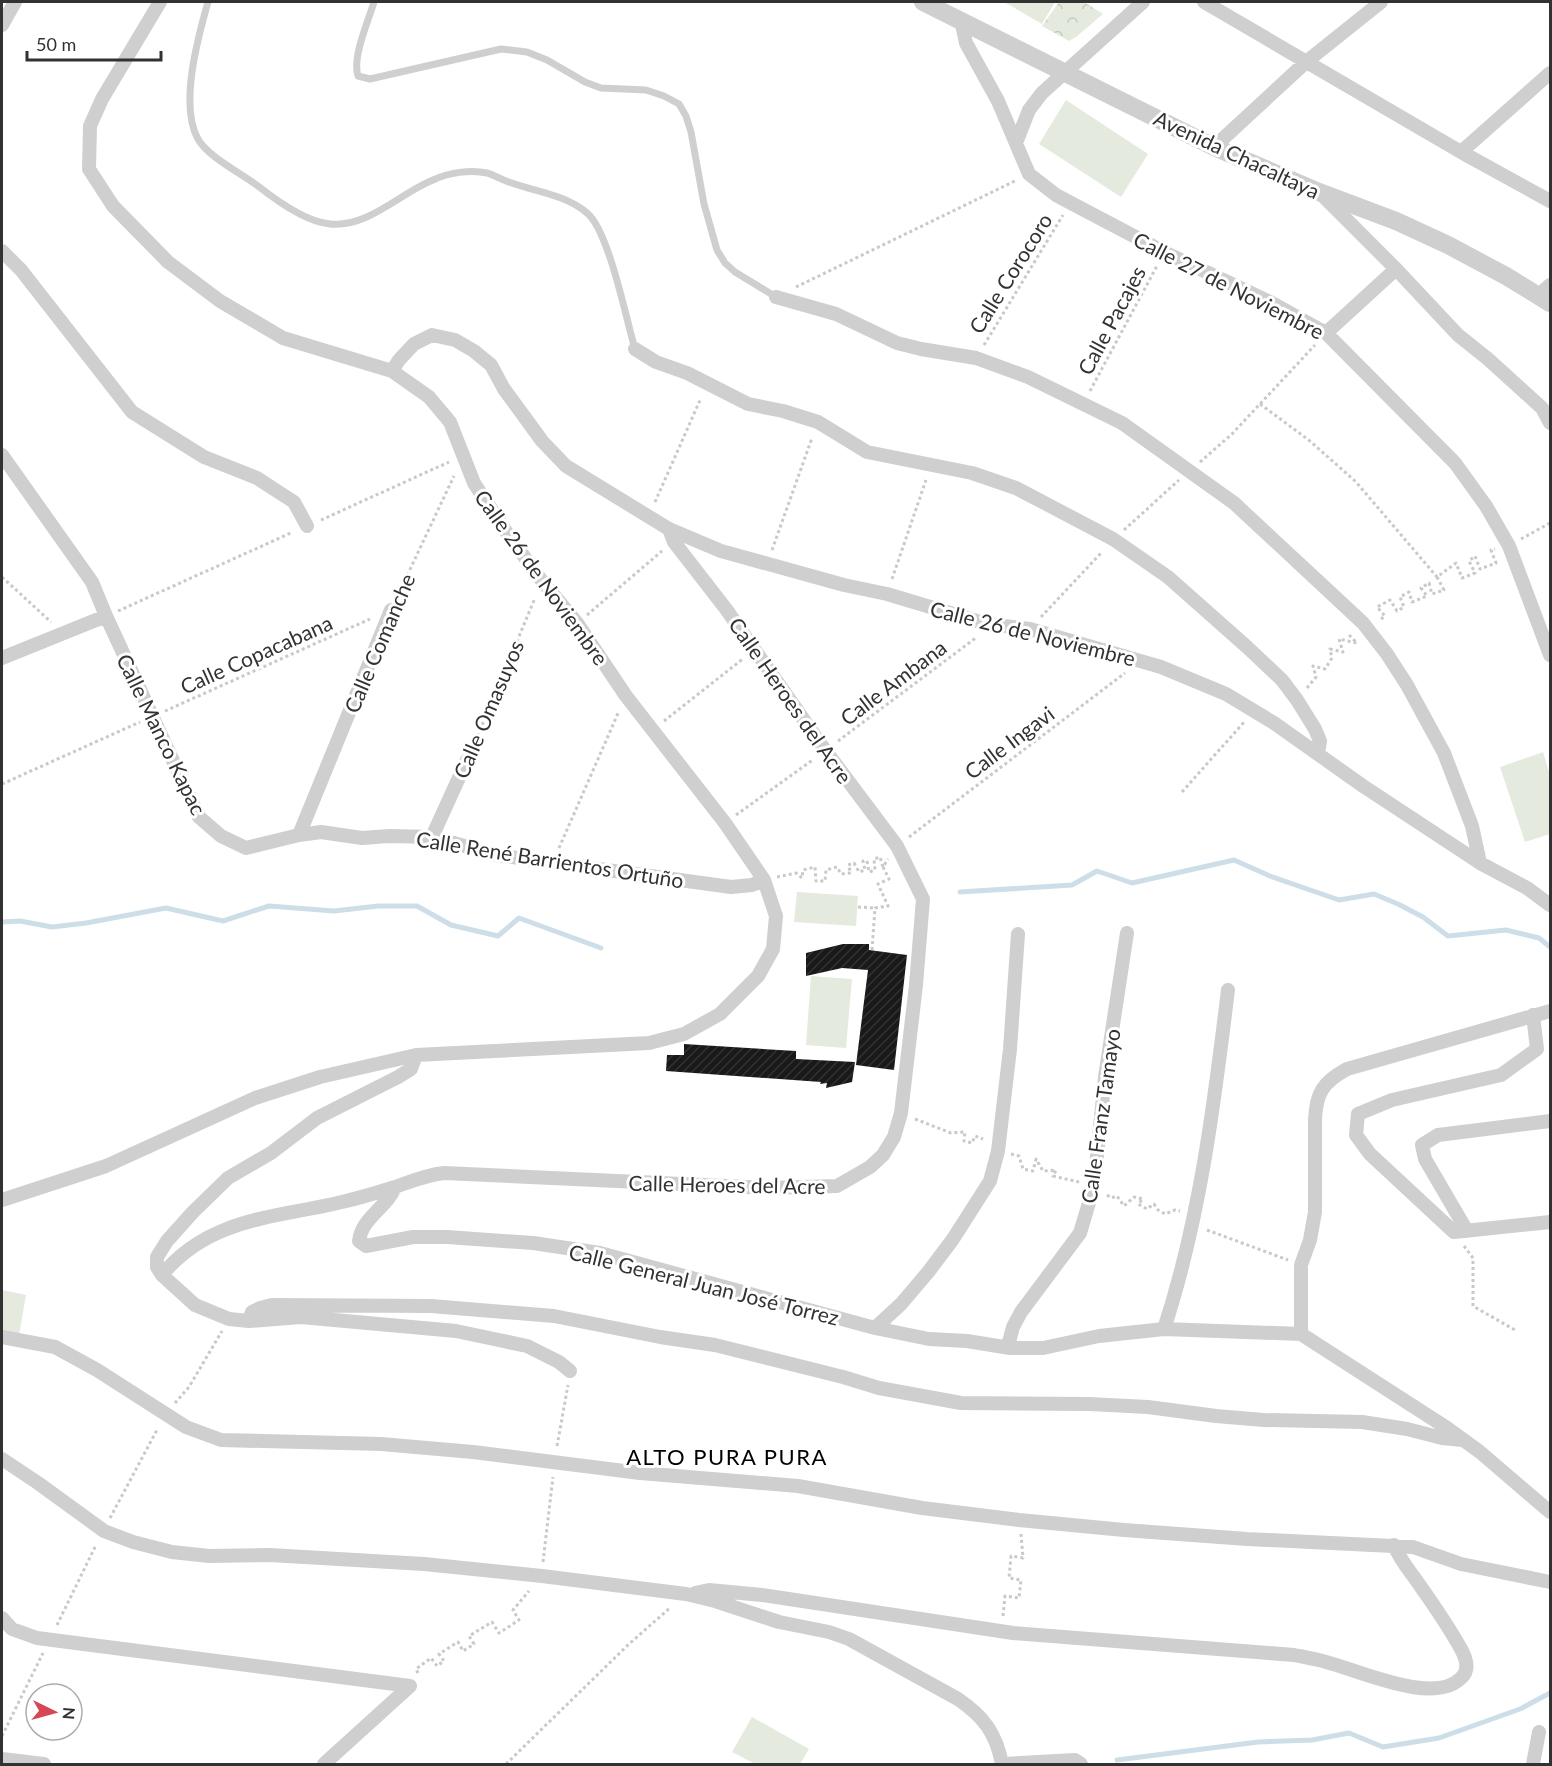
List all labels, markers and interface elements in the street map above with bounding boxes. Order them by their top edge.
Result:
scale bar [27,24,160,62]
text: 50 m [36,33,76,55]
street label: Avenida Chacaltaya [1150,105,1324,203]
street label: Calle Corocoro [963,208,1057,338]
street label: Calle 27 de Noviembre [1130,226,1328,344]
street label: Calle Pacajes [1072,261,1150,379]
street label: Calle 26 de Noviembre [470,485,614,669]
street label: Calle Comanche [338,570,420,716]
street label: Calle 26 de Noviembre [928,595,1138,671]
street label: Calle Copacabana [176,609,336,699]
street label: Calle Heroes del Acre [724,612,858,788]
street label: Calle Ambana [835,634,951,730]
street label: Calle Omasuyos [448,636,528,782]
street label: Calle Manco Kapac [112,650,212,818]
street label: Calle Ingavi [959,700,1059,784]
street label: Calle René Barrientos Ortuño [415,826,686,893]
street label: Calle Franz Tamayo [1075,1027,1125,1205]
street label: Calle Heroes del Acre [628,1170,826,1198]
street label: Calle General Juan José Torrez [566,1238,842,1330]
district label: ALTO PURA PURA [626,1443,828,1470]
north arrow [24,1682,84,1742]
text: N [59,1706,79,1720]

